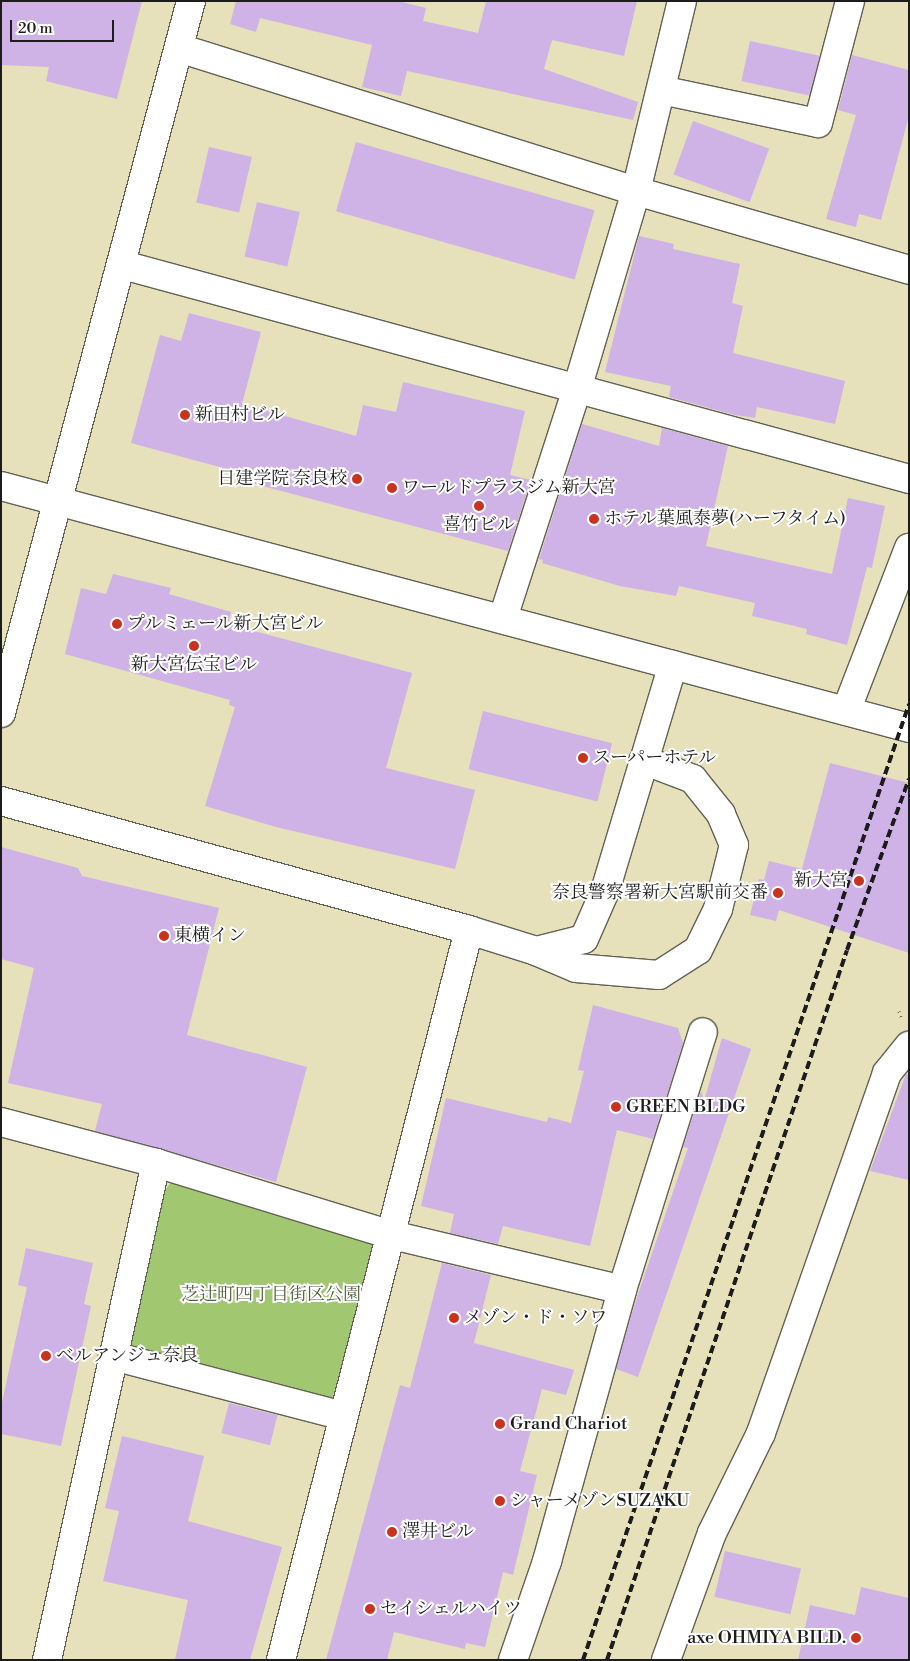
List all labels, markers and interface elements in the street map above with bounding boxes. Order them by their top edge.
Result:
scale bar [12,10,116,42]
text: 20 m [18,19,53,38]
place label: 新田村ビル [195,404,285,426]
marker: 新田村ビル [179,409,191,421]
place label: 日建学院 奈良校 [217,468,347,490]
marker: 日建学院 奈良校 [351,473,363,485]
place label: ワールドプラスジム新大宮 [402,477,618,499]
marker: ワールドプラスジム新大宮 [386,482,398,494]
marker: 喜竹ビル [473,500,485,512]
place label: ホテル葉風泰夢(ハーフタイム) [604,508,849,530]
marker: ホテル葉風泰夢(ハーフタイム) [588,513,600,525]
place label: 喜竹ビル [443,514,515,536]
place label: プルミェール新大宮ビル [127,613,325,635]
marker: プルミェール新大宮ビル [111,618,123,630]
marker: 新大宮伝宝ビル [188,640,200,652]
place label: 新大宮伝宝ビル [131,654,257,676]
place label: スーパーホテル [593,747,718,769]
marker: スーパーホテル [577,752,589,764]
place label: 新大宮 [794,870,848,892]
marker: 新大宮 [852,874,866,888]
place label: 奈良警察署新大宮駅前交番 [552,882,768,904]
marker: 奈良警察署新大宮駅前交番 [772,887,784,899]
place label: 東横イン [174,925,246,947]
marker: 東横イン [158,930,170,942]
place label: GREEN BLDG [626,1096,746,1118]
marker: GREEN BLDG [610,1101,622,1113]
park label: 芝辻町四丁目街区公園 [181,1284,361,1306]
place label: メゾン・ド・ソワ [464,1307,608,1329]
marker: メゾン・ド・ソワ [448,1312,460,1324]
place label: ベルアンジュ奈良 [56,1345,200,1367]
marker: ベルアンジュ奈良 [40,1350,52,1362]
place label: Grand Chariot [510,1413,627,1435]
marker: Grand Chariot [494,1418,506,1430]
place label: シャーメゾンSUZAKU [510,1490,691,1512]
marker: シャーメゾンSUZAKU [494,1495,506,1507]
place label: 澤井ビル [402,1521,474,1543]
marker: 澤井ビル [386,1526,398,1538]
place label: セイシェルハイツ [380,1598,524,1620]
marker: セイシェルハイツ [364,1603,376,1615]
place label: axe OHMIYA BILD. [687,1627,846,1649]
marker: axe OHMIYA BILD. [850,1632,862,1644]

